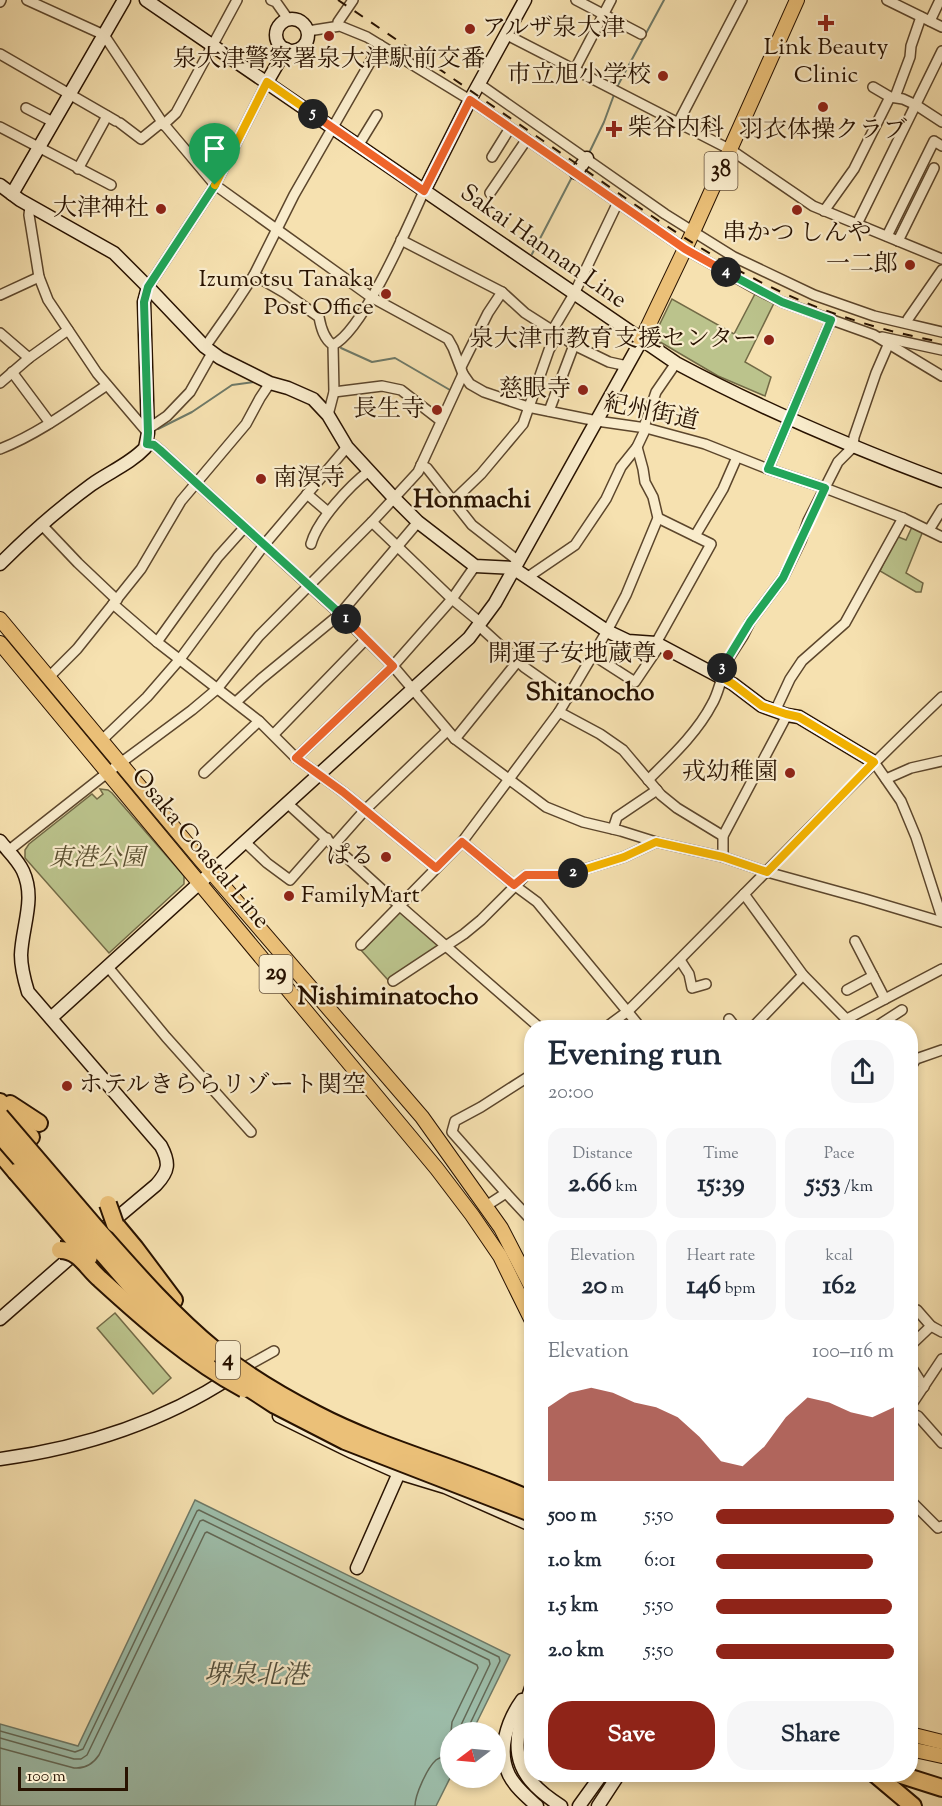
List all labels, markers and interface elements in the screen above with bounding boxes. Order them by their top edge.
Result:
place label: アルザ泉大津 [482,12,625,46]
marker: Link Beauty Clinic [817,14,835,32]
marker: アルザ泉大津 [463,22,477,36]
marker: 泉大津警察署泉大津駅前交番 [322,29,336,43]
place label: Link Beauty Clinic [764,31,888,93]
place label: 泉大津警察署泉大津駅前交番 [173,43,485,77]
place label: 市立旭小学校 [507,59,651,93]
marker: 市立旭小学校 [656,69,670,83]
pin: 5 [298,99,328,129]
marker: 羽衣体操クラブ [816,100,830,114]
text: 5 [310,102,316,125]
place label: 柴谷内科 [628,112,724,146]
place label: 羽衣体操クラブ [739,114,907,148]
marker: 柴谷内科 [605,120,623,138]
pin [189,123,240,185]
icon: arrive [198,132,231,165]
road number: 38 [704,152,738,190]
street label: Sakai Hannan Line [453,177,633,317]
place label: 大津神社 [53,192,149,226]
marker: 大津神社 [154,202,168,216]
marker: 串かつ しんや [790,203,804,217]
place label: 串かつ しんや [722,217,872,251]
place label: 一二郎 [826,248,898,282]
pin: 4 [711,257,741,287]
marker: 一二郎 [903,258,917,272]
text: 4 [722,260,730,283]
place label: Izumotsu Tanaka Post Office [199,263,374,325]
marker: Izumotsu Tanaka Post Office [379,287,393,301]
place label: 泉大津市教育支援センター [470,323,757,357]
marker: 泉大津市教育支援センター [762,333,776,347]
place label: 慈眼寺 [499,373,571,407]
marker: 慈眼寺 [576,383,590,397]
street label: 紀州街道 [601,386,701,440]
place label: 長生寺 [353,393,425,427]
marker: 長生寺 [430,403,444,417]
place label: 南溟寺 [273,462,345,496]
marker: 南溟寺 [254,472,268,486]
district label: Honmachi [413,482,531,519]
pin: 1 [331,604,361,634]
text: 1 [343,607,349,630]
place label: 開運子安地蔵尊 [488,638,656,672]
marker: 開運子安地蔵尊 [661,648,675,662]
pin: 3 [707,653,737,683]
text: 3 [719,656,725,679]
district label: Shitanocho [525,675,655,712]
place label: 戎幼稚園 [682,756,778,790]
street label: Osaka Coastal Line [123,761,277,937]
marker: 戎幼稚園 [783,766,797,780]
place label: ぱる [326,840,374,874]
park label: 東港公園 [49,842,149,876]
marker: ぱる [379,850,393,864]
pin: 2 [558,858,588,888]
text: 2 [569,861,577,884]
place label: FamilyMart [301,879,420,913]
marker: FamilyMart [282,889,296,903]
road number: 29 [260,955,292,993]
district label: Nishiminatocho [298,979,478,1016]
text: Evening run [548,1032,722,1080]
button: share [831,1040,894,1103]
place label: ホテルきららリゾート関空 [79,1069,366,1103]
marker: ホテルきららリゾート関空 [60,1079,74,1093]
text: 20:00 [548,1079,594,1108]
text: Distance [572,1143,633,1166]
text: Time [703,1143,739,1166]
text: Pace [824,1143,855,1166]
text: 2.66 [568,1166,612,1203]
text: 15:39 [697,1166,745,1203]
text: 5:53 [806,1166,841,1203]
text: km [612,1176,637,1199]
text: /km [841,1176,873,1199]
text: Elevation [570,1245,635,1268]
text: Heart rate [687,1245,755,1268]
text: kcal [826,1245,853,1268]
text: 20 [581,1268,607,1305]
text: 146 [687,1268,721,1305]
text: 162 [822,1268,856,1305]
text: m [607,1278,624,1301]
text: bpm [721,1278,755,1301]
text: Elevation [548,1338,629,1367]
text: 100–116 m [812,1338,894,1367]
road number: 4 [216,1341,240,1379]
text: 500 m [548,1502,597,1531]
text: 5:50 [644,1502,673,1531]
text: 1.0 km [548,1547,602,1576]
text: 6:01 [644,1547,676,1576]
text: 1.5 km [548,1592,598,1621]
text: 5:50 [644,1592,673,1621]
text: 2.0 km [548,1637,604,1666]
text: 5:50 [644,1637,673,1666]
water label: 堺泉北港 [204,1658,311,1695]
button: Save [548,1701,715,1770]
button: Share [727,1701,894,1770]
north arrow [440,1722,506,1788]
map controls [440,1722,506,1788]
scale bar [18,1764,128,1792]
text: 100 m [27,1766,66,1789]

